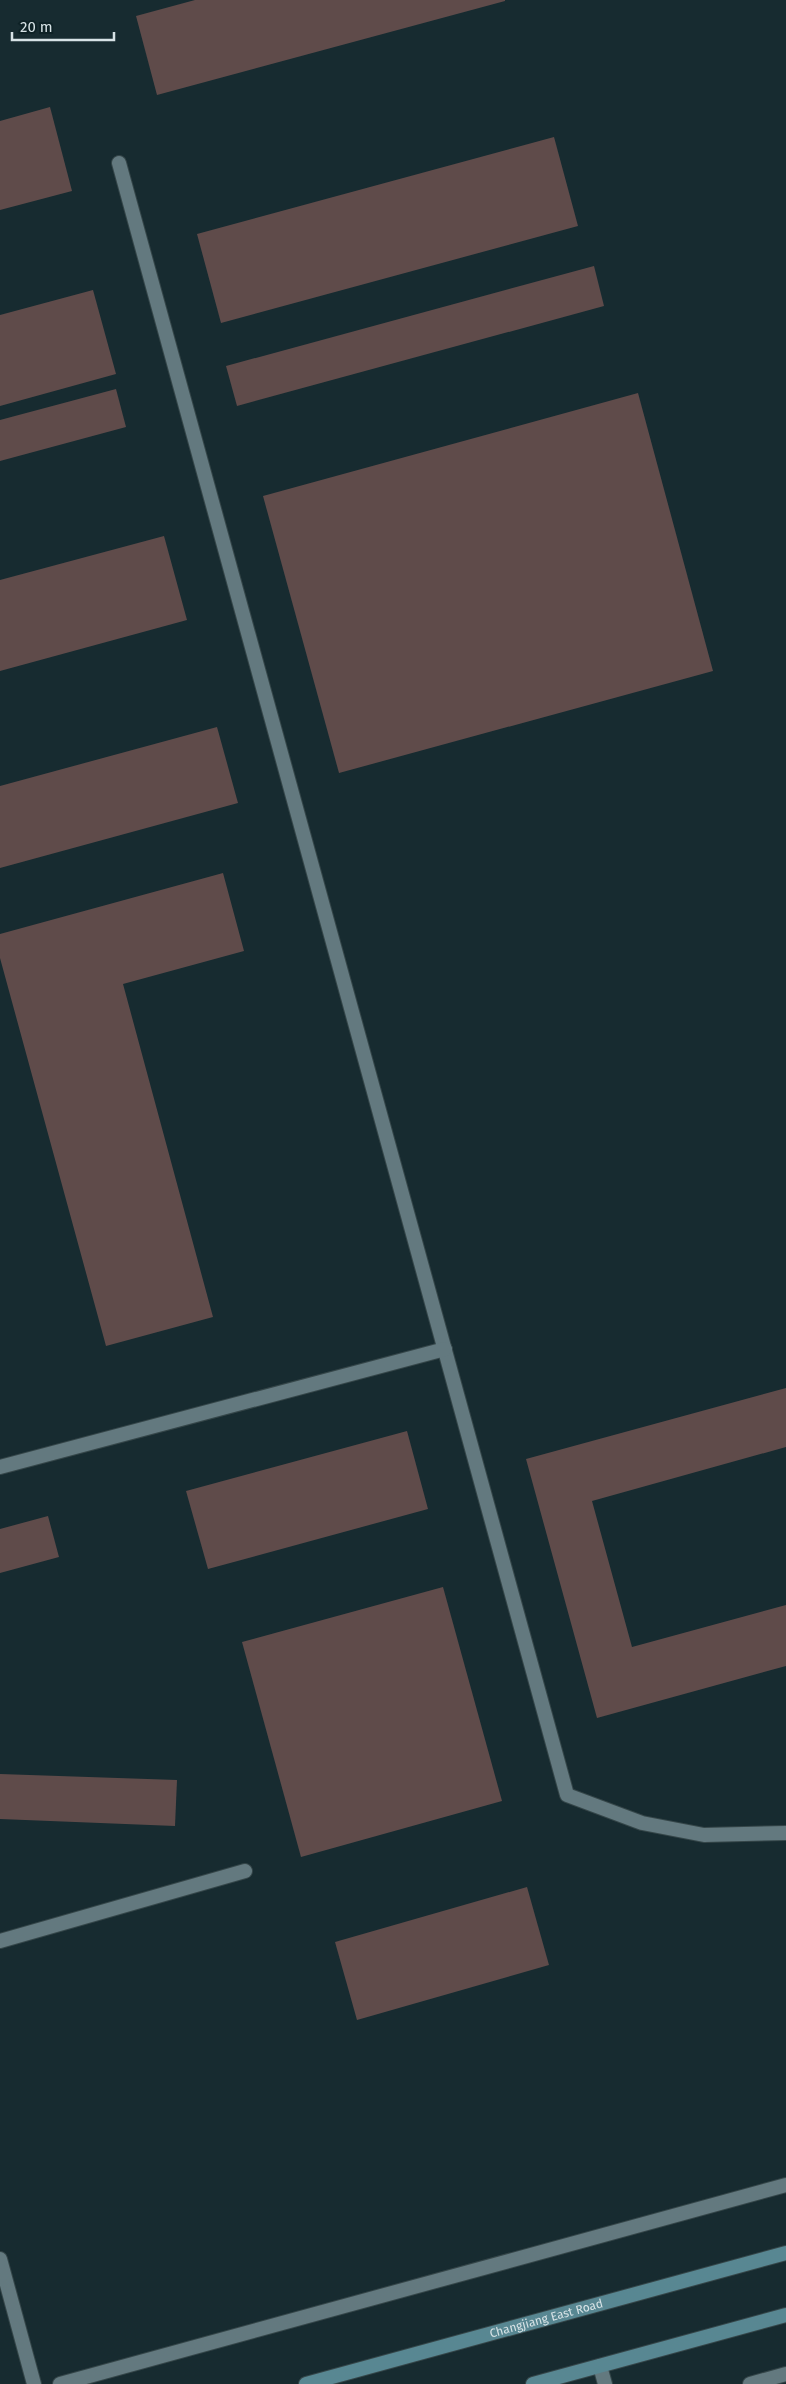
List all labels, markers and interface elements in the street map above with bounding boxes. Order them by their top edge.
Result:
scale bar [12,10,115,42]
text: 20 m [20,18,53,36]
street label: Changjiang East Road [488,2296,604,2341]

